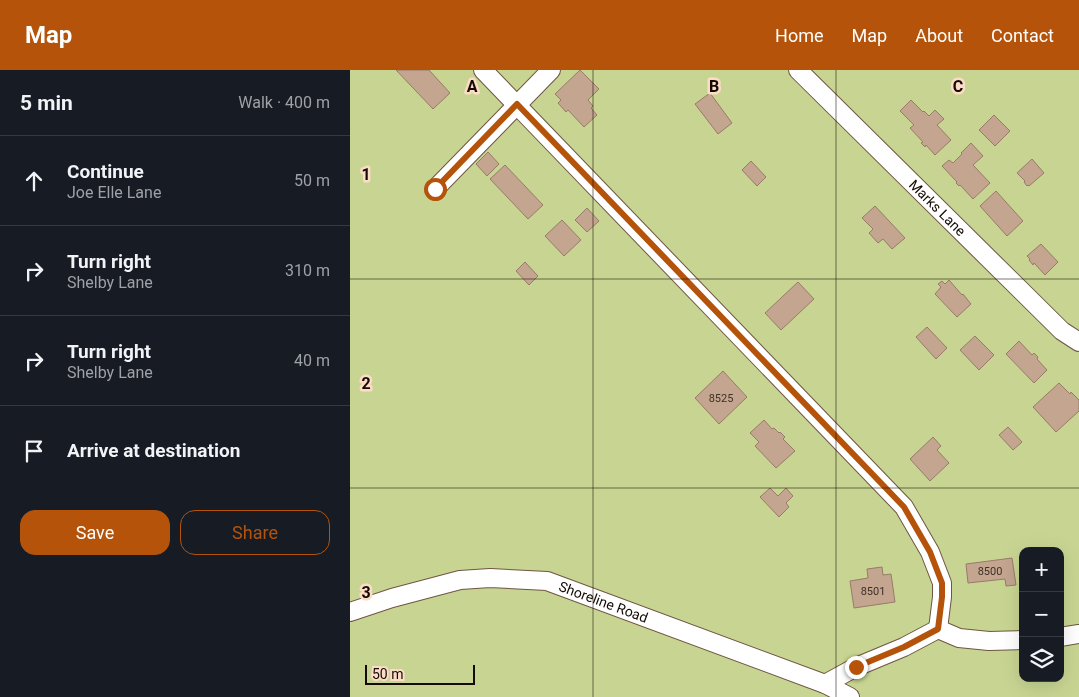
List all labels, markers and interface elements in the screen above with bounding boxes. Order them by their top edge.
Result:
text: Map [25,21,72,49]
text: Home [775,25,824,46]
text: Map [852,25,887,46]
text: About [915,25,963,46]
text: Contact [991,25,1054,46]
text: A [467,77,478,96]
text: B [709,77,719,96]
text: C [953,77,963,96]
text: 5 min [20,91,73,115]
text: Walk · 400 m [238,93,330,112]
text: Continue [67,160,144,183]
text: 1 [361,165,371,184]
icon: ahead [20,167,48,195]
text: 50 m [294,171,330,190]
street label: Marks Lane [906,177,969,239]
route start [424,178,447,201]
text: Joe Elle Lane [67,183,161,202]
text: Turn right [67,250,151,273]
icon: right [20,257,48,285]
text: 310 m [285,261,330,280]
text: Shelby Lane [67,273,153,292]
text: Turn right [67,340,151,363]
icon: right [20,347,48,375]
text: 40 m [294,351,330,370]
text: Shelby Lane [67,363,153,382]
text: 2 [361,374,371,393]
house number: 8525 [709,392,733,405]
icon: arrive [20,437,48,465]
text: Arrive at destination [67,439,240,462]
button: Save [20,510,170,555]
button: Share [180,510,330,555]
map controls [1019,547,1064,682]
button: + [1019,547,1064,592]
house number: 8500 [978,565,1002,578]
street label: Shoreline Road [557,578,650,626]
text: 3 [361,583,371,602]
house number: 8501 [861,585,885,598]
button: − [1019,592,1064,637]
button: layers [1019,637,1064,682]
route end [845,656,868,679]
scale bar [365,662,475,685]
text: 50 m [372,666,404,682]

